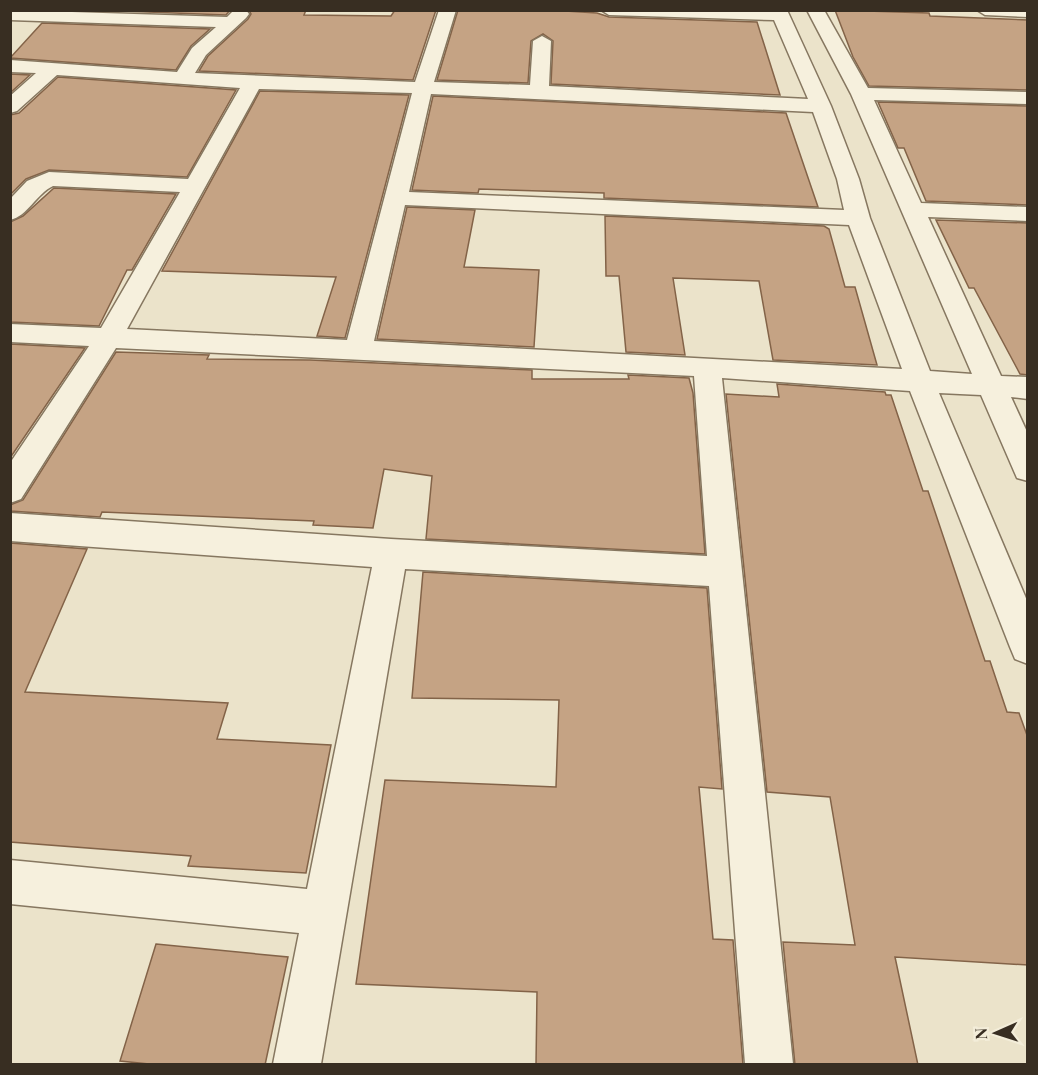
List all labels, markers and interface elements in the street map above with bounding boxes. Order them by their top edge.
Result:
north arrow [966,1003,1026,1063]
text: N [970,1027,991,1040]

